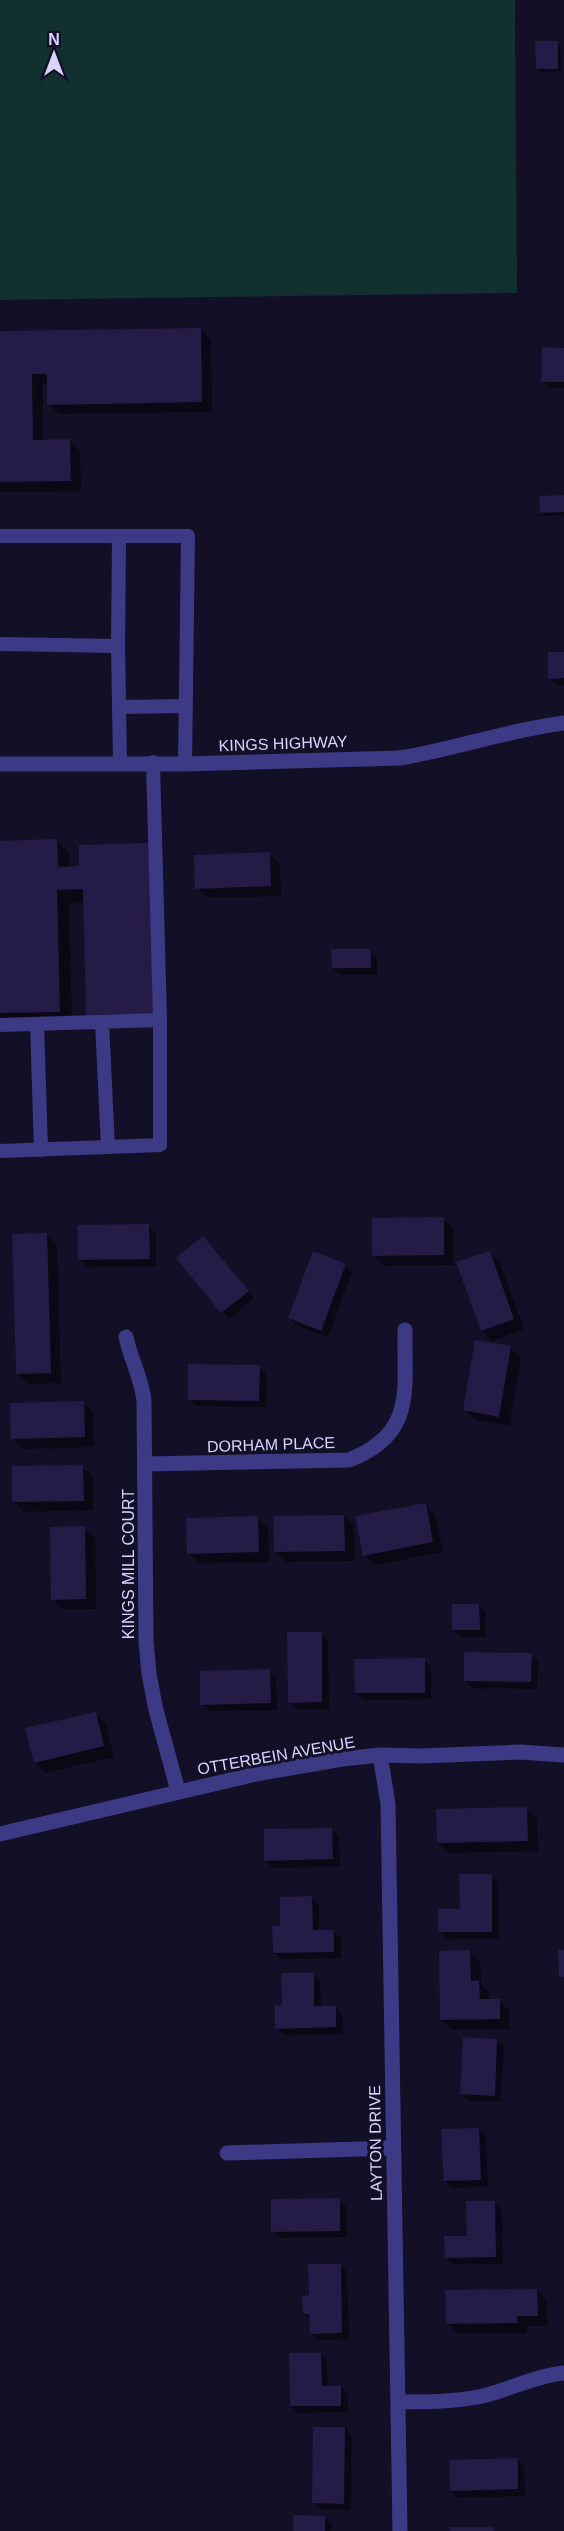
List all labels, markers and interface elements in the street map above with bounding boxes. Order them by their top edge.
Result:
north arrow [24,24,84,84]
text: N [48,31,60,48]
street label: KINGS HIGHWAY [218,733,348,754]
street label: DORHAM PLACE [207,1434,335,1455]
street label: KINGS MILL COURT [120,1489,137,1639]
street label: OTTERBEIN AVENUE [196,1733,356,1778]
street label: LAYTON DRIVE [366,2085,385,2201]

